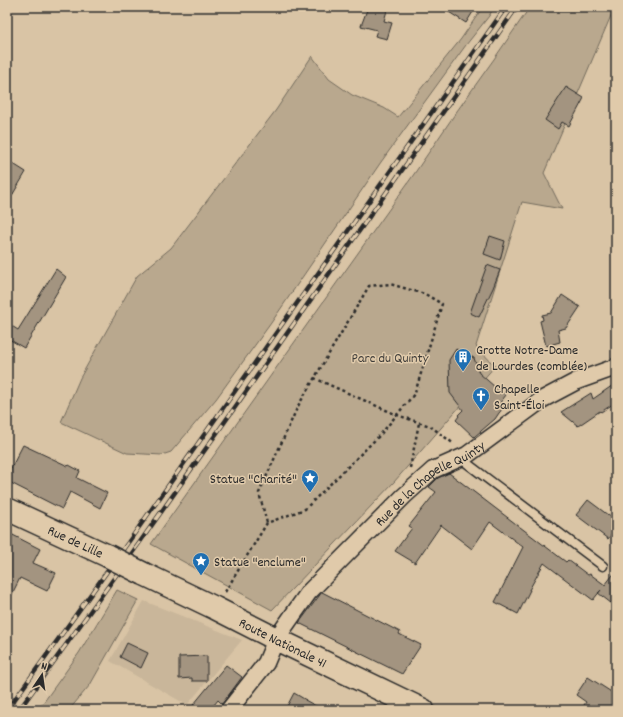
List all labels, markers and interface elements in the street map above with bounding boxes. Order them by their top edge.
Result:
place label: Grotte Notre-Dame de Lourdes (comblée) [476,341,587,377]
building icon: Grotte Notre-Dame de Lourdes (comblée) [453,347,473,372]
park label: Parc du Quinty [352,349,429,369]
place label: Chapelle Saint-Éloi [494,380,545,416]
church icon: Chapelle Saint-Éloi [471,386,491,411]
street label: Rue de la Chapelle Quinty [371,437,490,532]
place icon: Statue "Charité" [300,468,320,493]
place label: Statue "Charité" [210,470,297,490]
street label: Rue de Lille [44,521,106,564]
place icon: Statue "enclume" [191,551,211,576]
place label: Statue "enclume" [214,553,306,573]
street label: Route Nationale 41 [235,614,330,674]
north arrow [22,655,62,695]
text: N [39,659,49,676]

